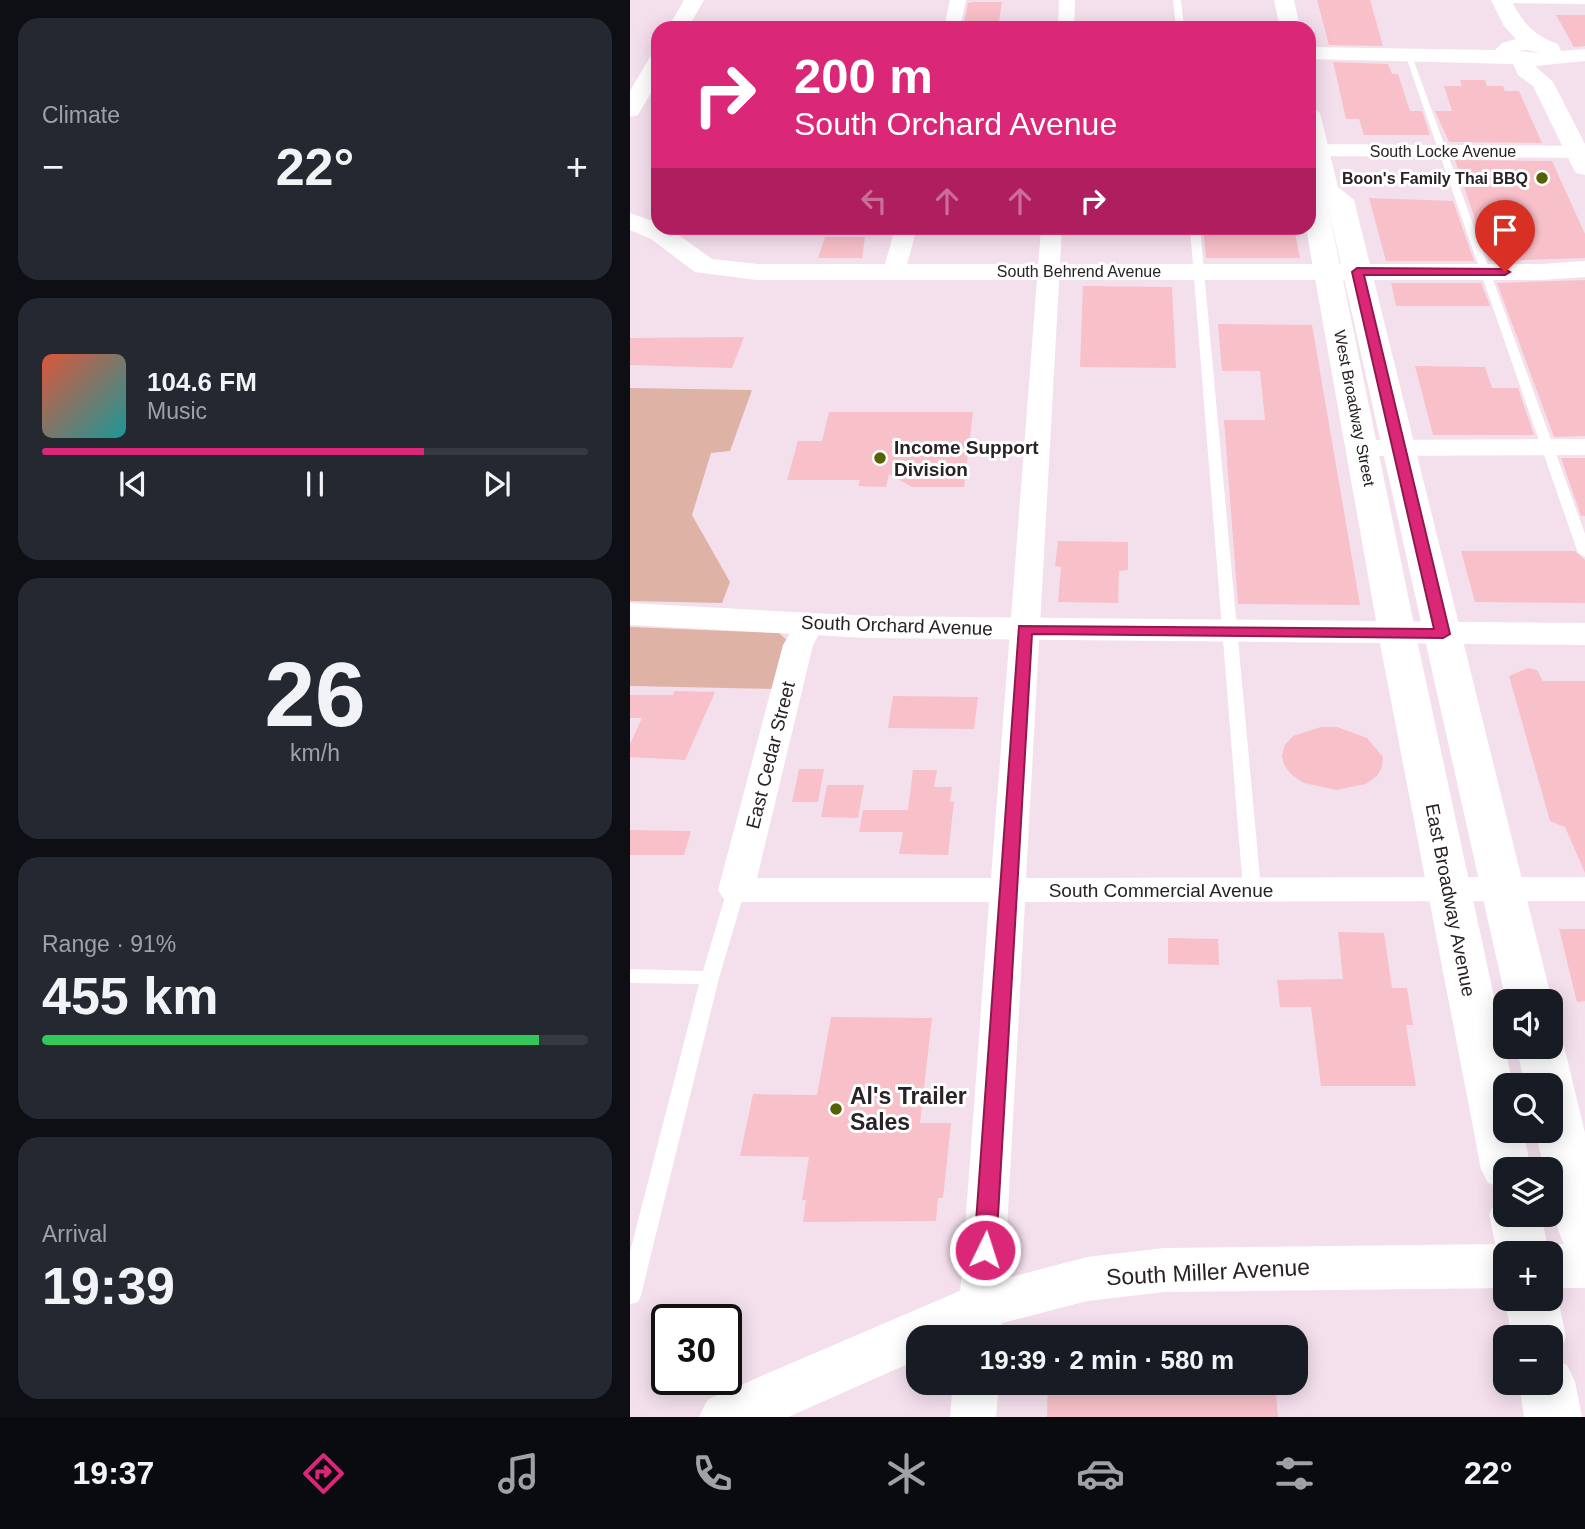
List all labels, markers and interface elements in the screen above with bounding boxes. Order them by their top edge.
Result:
icon: right [679,49,770,140]
text: 200 m [794,49,933,103]
text: Climate [42,102,120,128]
text: South Orchard Avenue [794,106,1117,142]
text: 22° [276,138,354,196]
street label: South Locke Avenue [1370,143,1516,160]
text: − [42,146,64,188]
text: + [566,146,588,188]
place label: Boon's Family Thai BBQ [1342,170,1528,187]
marker: Boon's Family Thai BBQ [1534,170,1550,186]
icon: left [855,182,893,220]
icon: ahead [928,182,966,220]
icon: ahead [1001,182,1039,220]
icon: right [1074,182,1112,220]
pin [1475,200,1535,272]
icon: arrive [1486,211,1524,249]
street label: South Behrend Avenue [997,263,1161,280]
street label: West Broadway Street [1331,328,1378,488]
text: 104.6 FM [147,367,257,397]
text: Music [147,398,207,424]
place label: Income Support Division [894,437,1039,480]
marker: Income Support Division [872,450,888,466]
icon: previous [114,465,152,503]
icon: pause [296,465,334,503]
icon: next [478,465,516,503]
street label: South Orchard Avenue [801,612,993,639]
text: 26 [264,644,366,745]
street label: East Cedar Street [742,679,799,831]
text: km/h [290,740,340,766]
street label: East Broadway Avenue [1421,802,1480,998]
street label: South Commercial Avenue [1049,880,1273,901]
text: Range · 91% [42,931,176,957]
text: 455 km [42,967,218,1025]
map controls [1493,989,1563,1395]
button: sound [1493,989,1563,1059]
button: search [1493,1073,1563,1143]
place label: Al's Trailer Sales [850,1083,967,1135]
marker: Al's Trailer Sales [828,1101,844,1117]
button: layers [1493,1157,1563,1227]
position arrow [948,1213,1022,1287]
text: Arrival [42,1221,107,1247]
button: + [1493,1241,1563,1311]
street label: South Miller Avenue [1105,1254,1311,1290]
text: 19:39 [42,1257,175,1315]
speed limit sign: 30 [651,1304,742,1395]
button: − [1493,1325,1563,1395]
text: 19:39 · 2 min · 580 m [980,1345,1234,1375]
icon: directions [299,1449,348,1498]
icon: music [494,1449,543,1498]
icon: phone [688,1449,737,1498]
icon: climate [882,1449,931,1498]
icon: car [1076,1449,1125,1498]
icon: filters [1270,1449,1319,1498]
text: 19:37 [73,1455,154,1491]
text: 22° [1464,1455,1512,1491]

